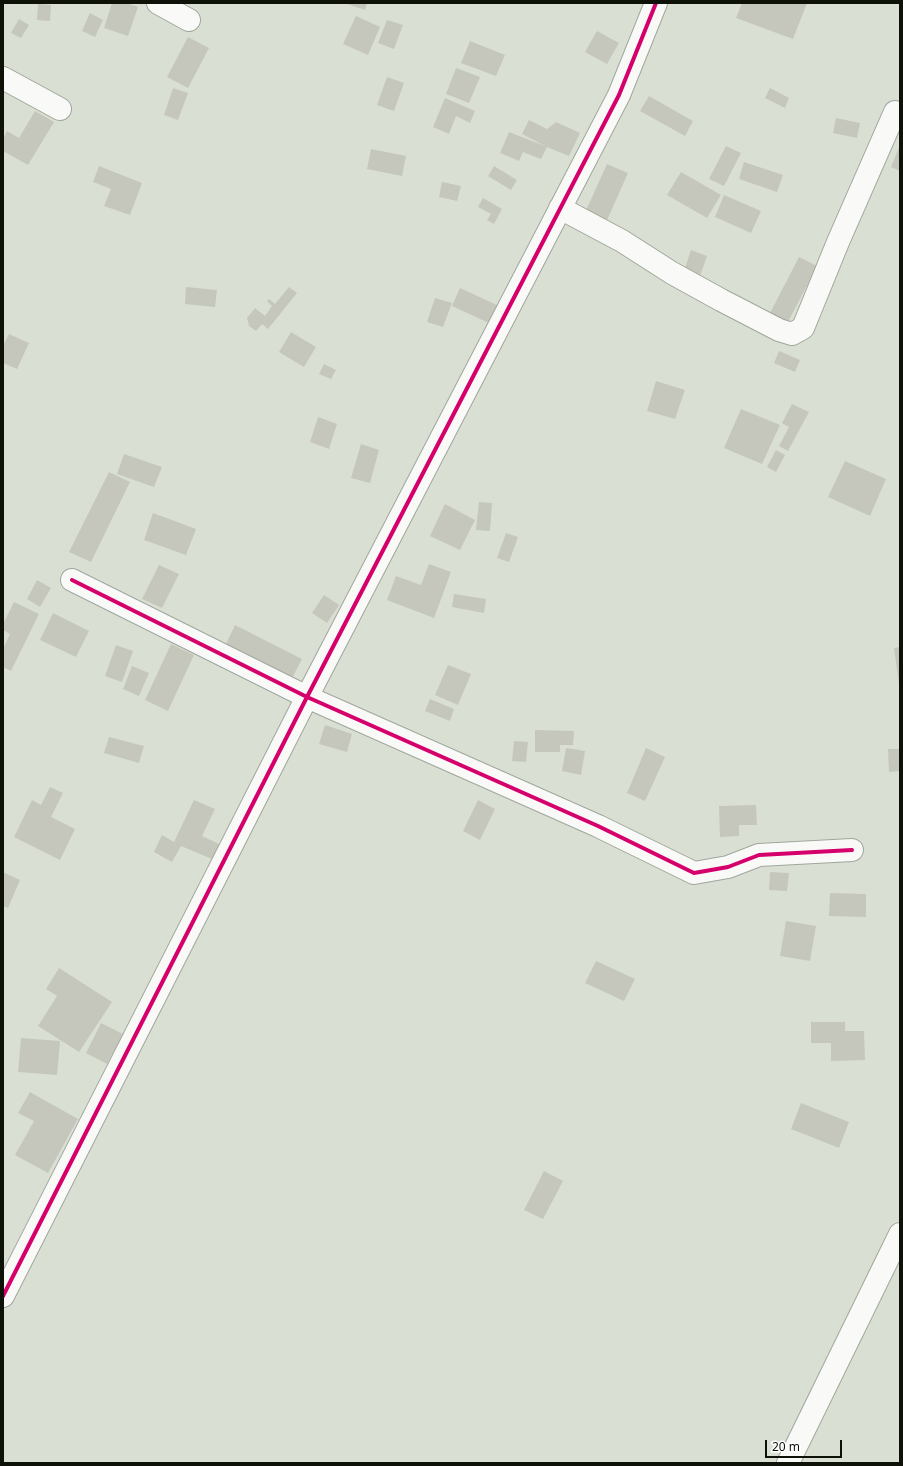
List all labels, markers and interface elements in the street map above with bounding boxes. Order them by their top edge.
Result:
scale bar [767,1432,844,1458]
text: 20 m [772,1438,800,1455]

